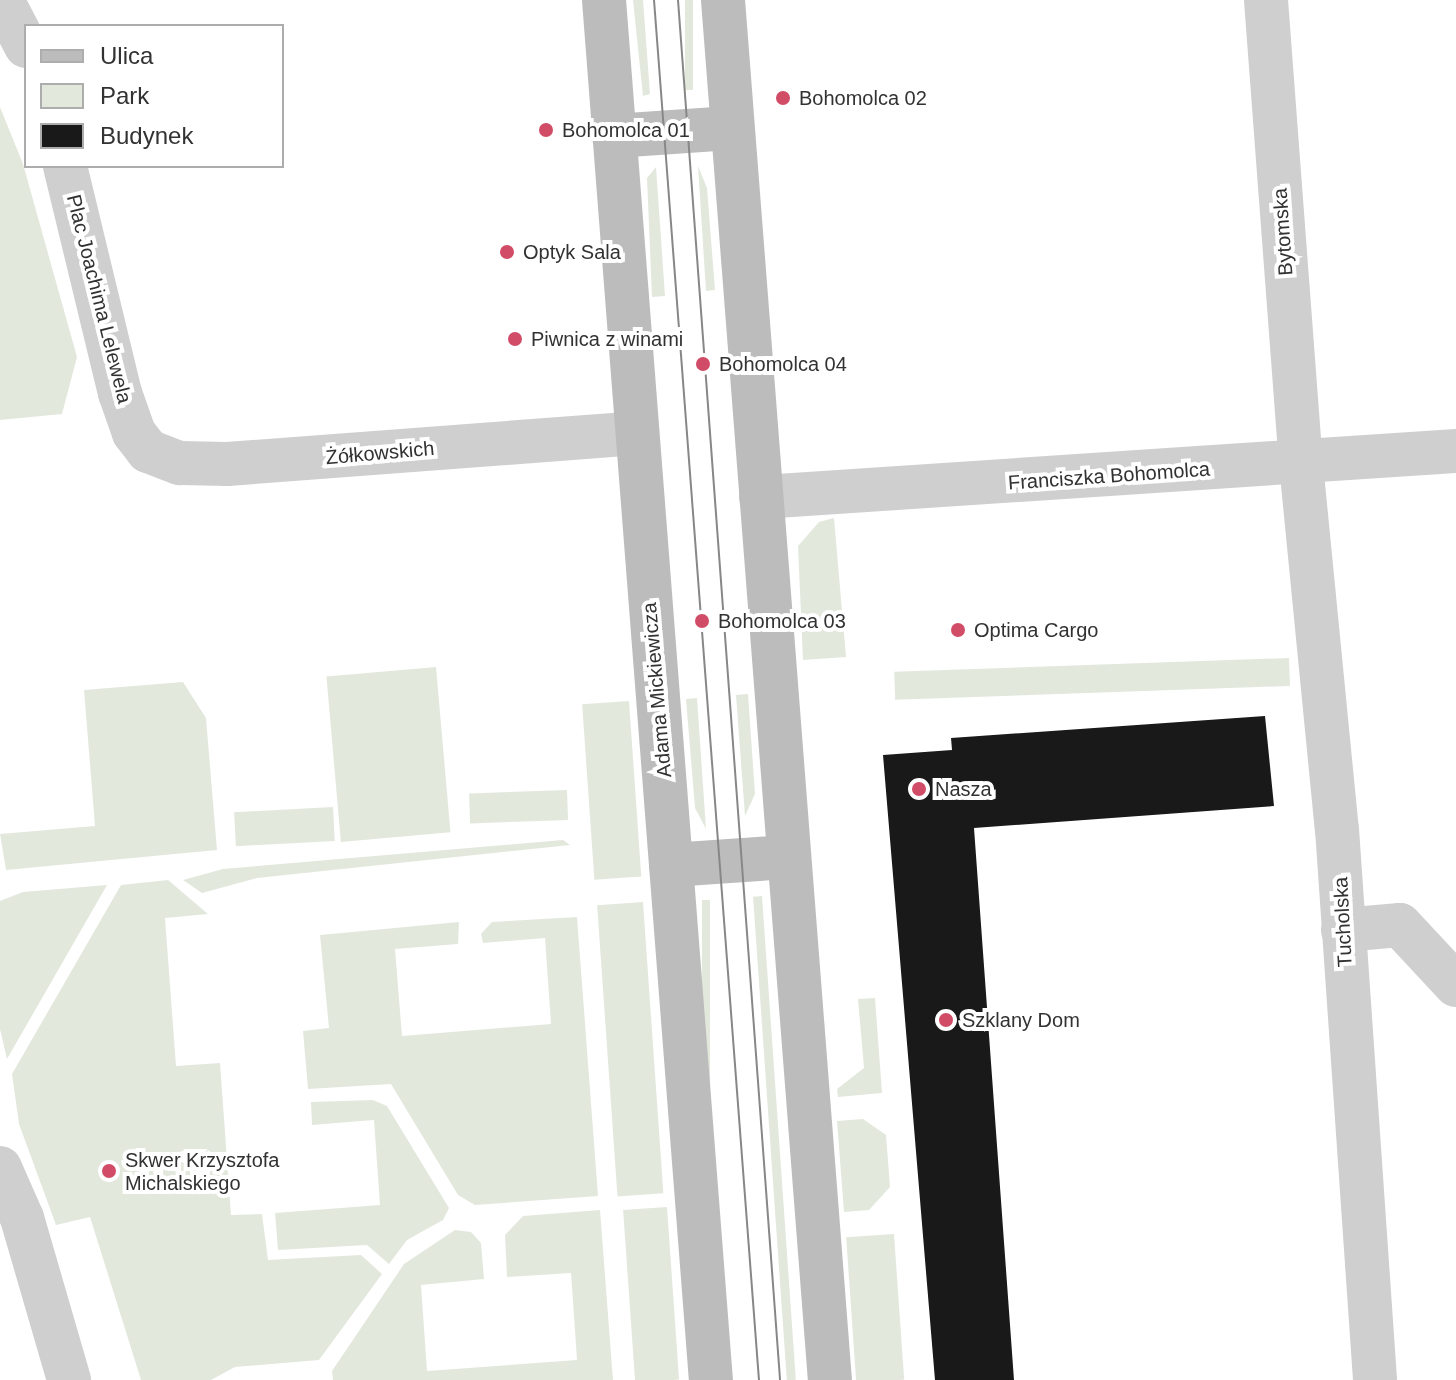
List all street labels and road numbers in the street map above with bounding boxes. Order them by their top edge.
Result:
street label: Bytomska [1268,187,1298,277]
street label: Plac Joachima Lelewela [61,192,137,406]
street label: Żółkowskich [325,436,435,470]
street label: Franciszka Bohomolca [1007,457,1211,495]
street label: Adama Mickiewicza [637,601,677,779]
street label: Tucholska [1329,876,1357,968]

